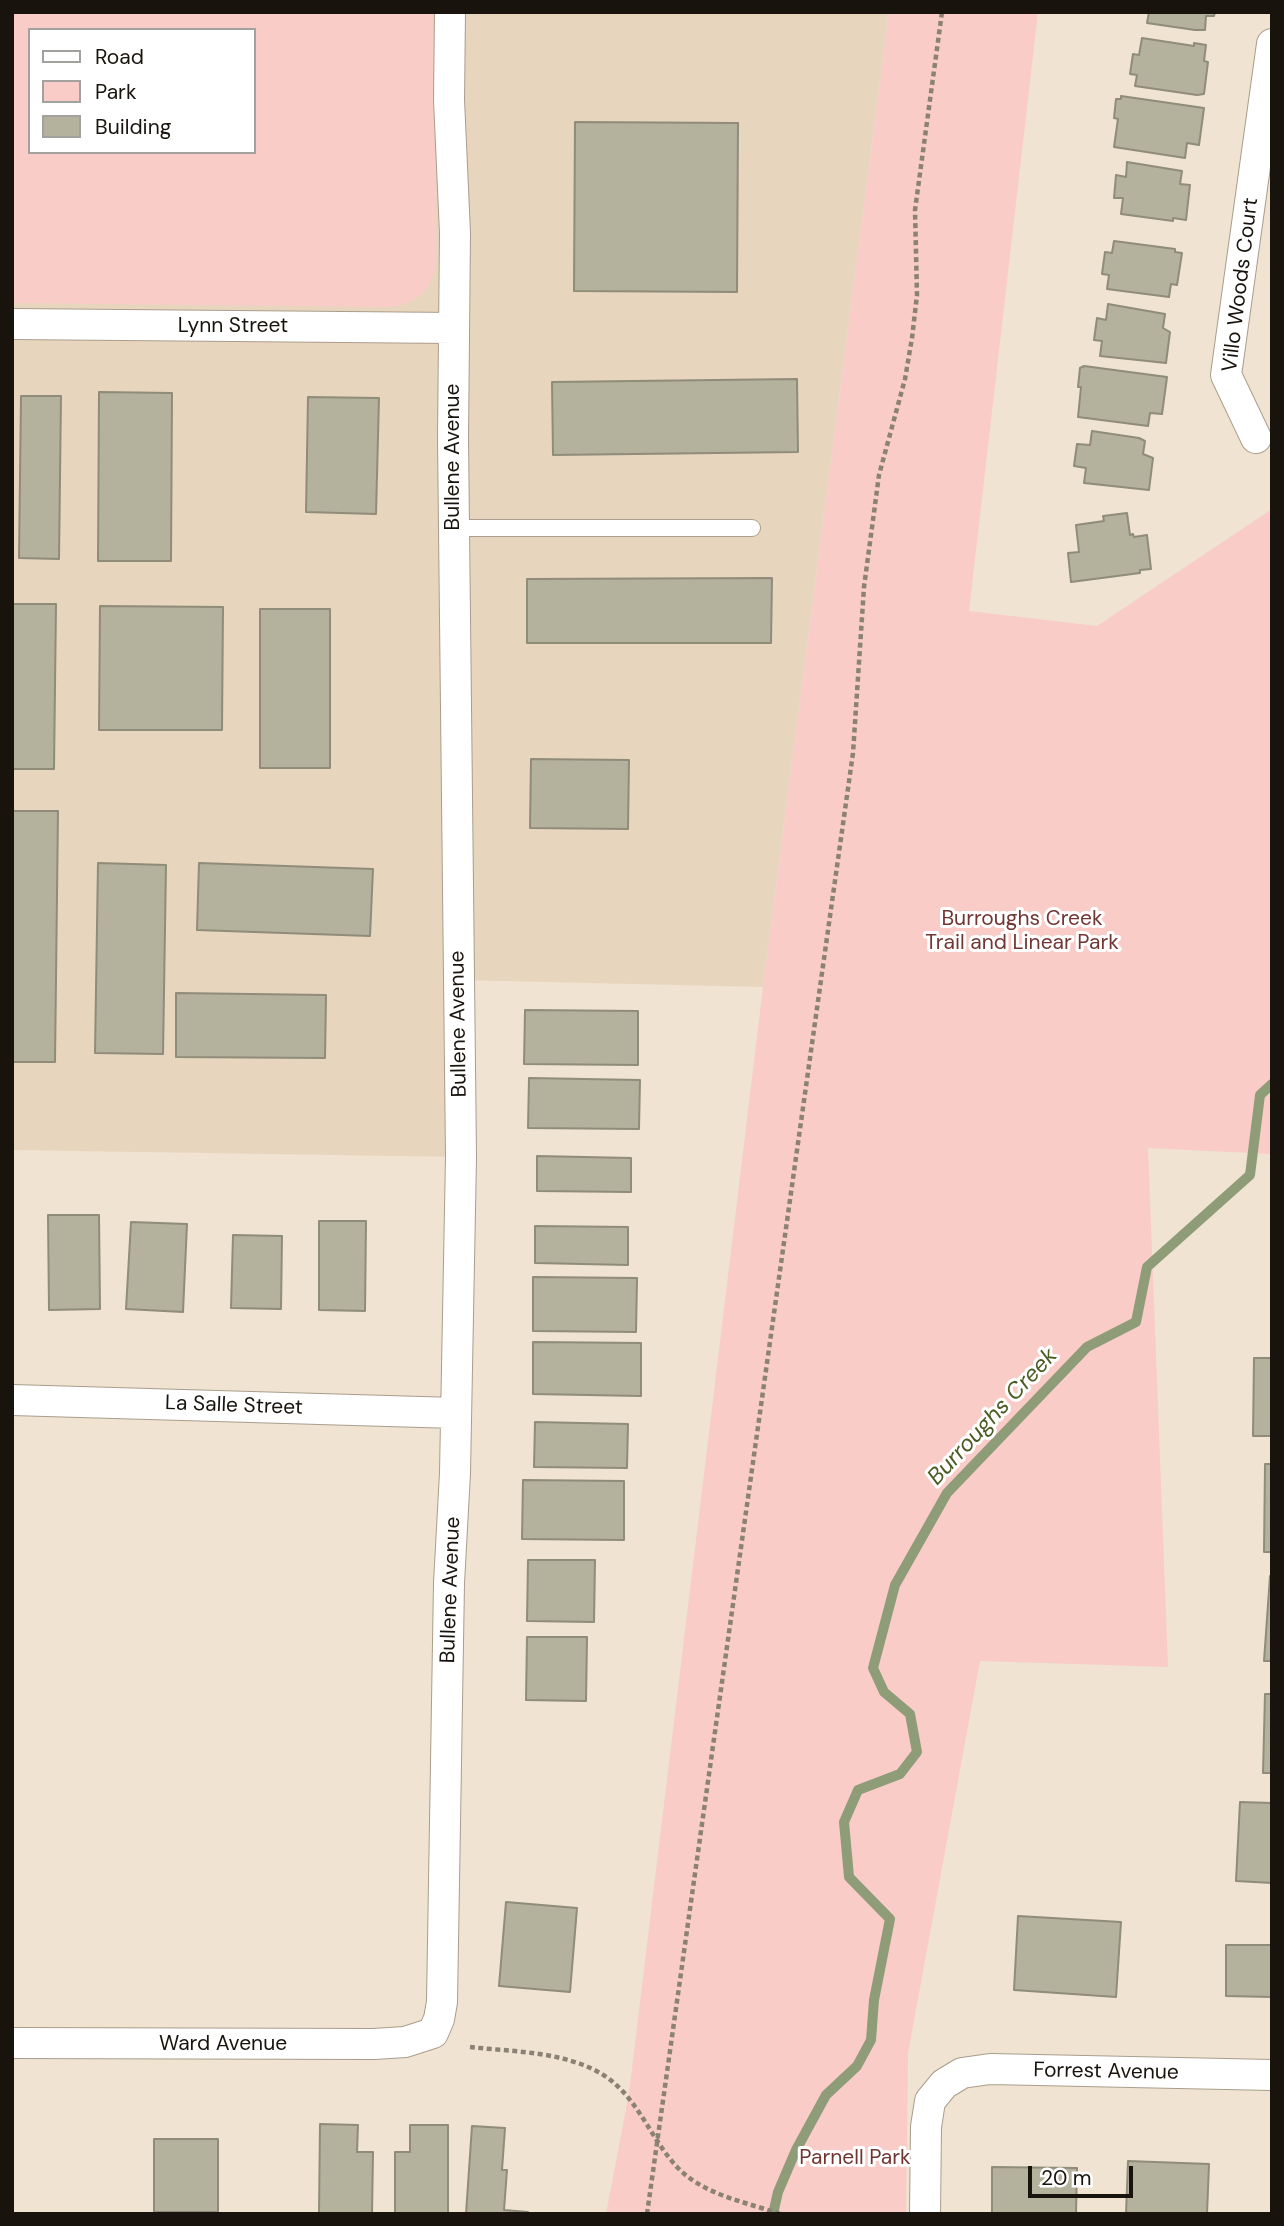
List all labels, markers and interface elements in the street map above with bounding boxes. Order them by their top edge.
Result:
legend [28,28,256,154]
text: Road [95,43,144,71]
text: Park [95,78,136,106]
text: Building [95,113,171,141]
street label: Villo Woods Court [1218,196,1264,374]
street label: Lynn Street [178,313,288,339]
street label: Bullene Avenue [440,384,466,530]
park label: Burroughs Creek Trail and Linear Park [925,906,1119,956]
street label: Bullene Avenue [445,950,473,1098]
water label: Burroughs Creek [922,1343,1064,1491]
street label: La Salle Street [165,1391,303,1421]
street label: Bullene Avenue [436,1516,466,1664]
street label: Ward Avenue [159,2031,287,2057]
street label: Forrest Avenue [1033,2058,1179,2086]
park label: Parnell Park [799,2145,911,2171]
scale bar [1032,2152,1137,2196]
text: 20 m [1041,2164,1092,2192]

